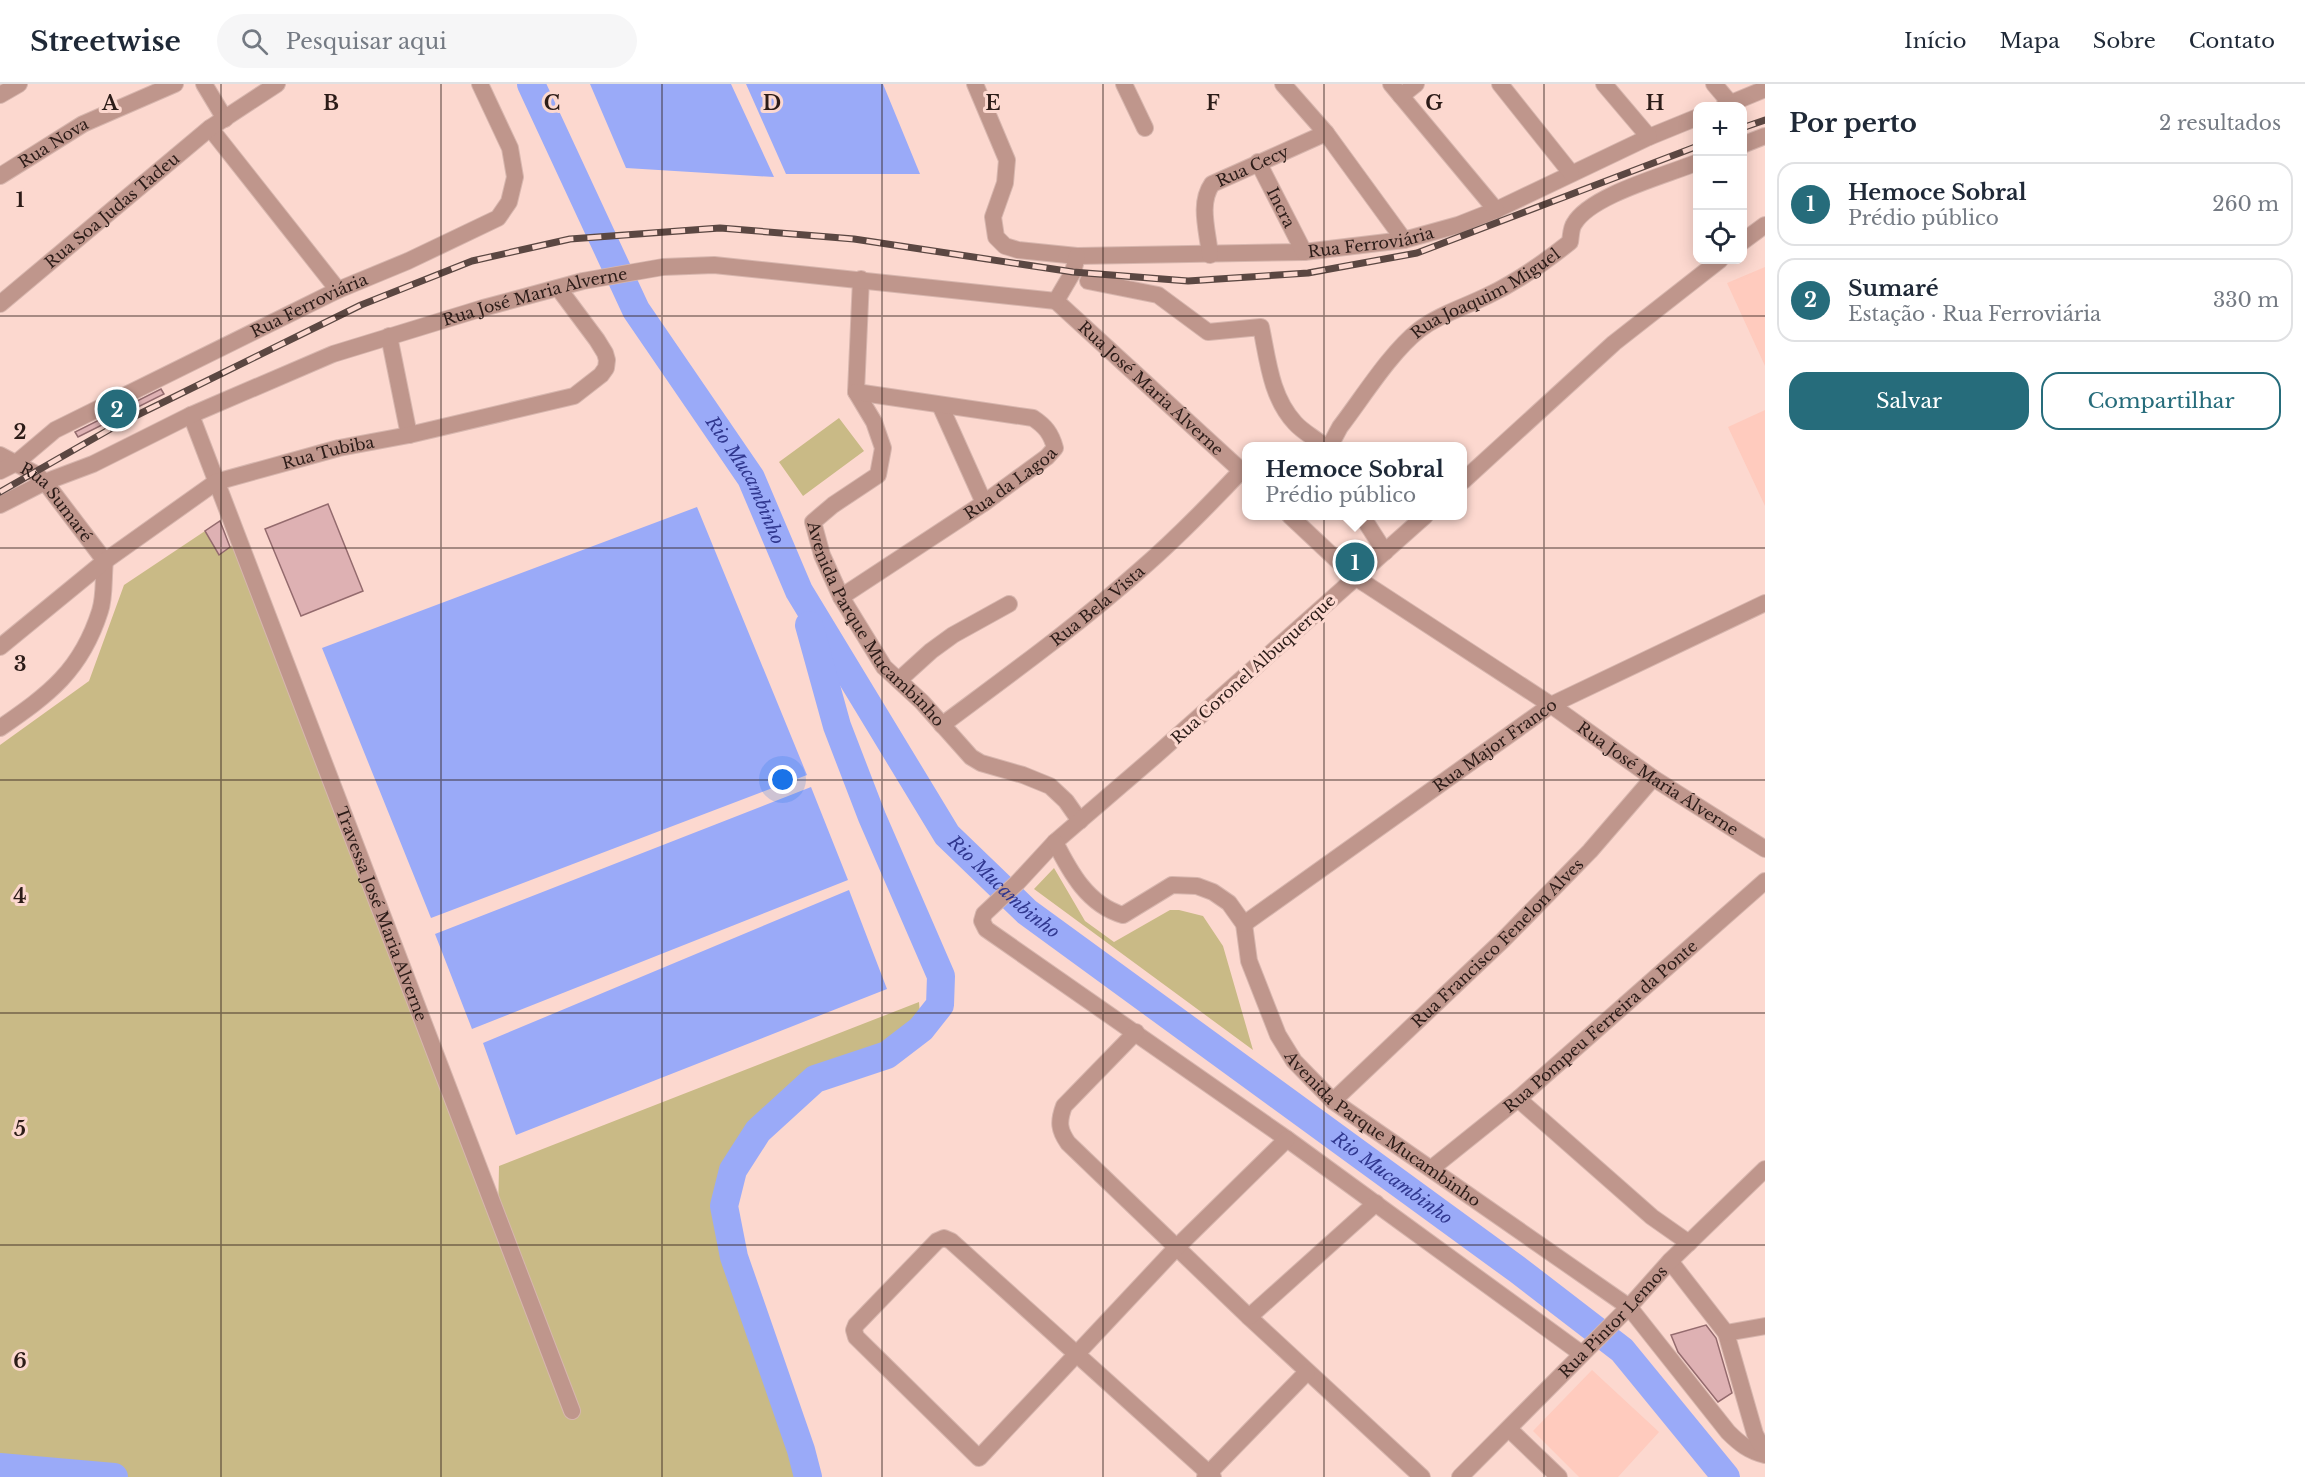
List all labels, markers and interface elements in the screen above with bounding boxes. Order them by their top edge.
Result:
search box [217,14,637,68]
text: Streetwise [30,24,181,59]
icon: search [238,25,271,58]
text: Pesquisar aqui [286,28,447,55]
text: Início [1904,28,1966,54]
text: Mapa [1999,28,2060,54]
text: Sobre [2093,28,2156,54]
text: Contato [2189,28,2275,54]
text: A [101,91,119,115]
text: B [323,91,339,115]
text: C [544,91,560,115]
text: D [763,91,781,115]
text: E [985,91,1001,115]
text: F [1206,91,1220,115]
text: G [1425,91,1443,115]
text: H [1646,91,1665,115]
map controls [1693,102,1747,264]
button: + [1693,102,1747,156]
text: Por perto [1789,107,1917,139]
text: 2 resultados [2159,111,2281,135]
street label: Rua Nova [15,113,91,172]
street label: Rua Cecy [1213,141,1293,191]
street label: Rua Soa Judas Tadeu [41,148,183,272]
button: − [1693,156,1747,210]
text: Hemoce Sobral [1848,179,2027,206]
street label: Incra [1263,184,1300,231]
text: 1 [16,188,25,212]
text: 1 [1806,192,1815,216]
text: 260 m [2212,192,2279,216]
text: Prédio público [1848,206,1999,230]
button: locate [1693,210,1747,264]
street label: Rua Ferroviária [1307,222,1436,261]
street label: Rua Joaquim Miguel [1406,244,1564,343]
street label: Rua José Maria Alverne [440,263,629,330]
street label: Rua Ferroviária [247,269,371,342]
text: Sumaré [1848,275,1939,302]
text: 2 [1804,288,1817,312]
text: 330 m [2213,288,2279,312]
text: Estação · Rua Ferroviária [1848,302,2101,326]
street label: Rua José Maria Álverne [1074,317,1228,460]
button: Salvar [1789,372,2029,430]
button: Compartilhar [2041,372,2281,430]
pin: 2 [98,386,136,432]
water label: Rio Mucambinho [700,411,789,548]
text: 2 [13,420,27,444]
street label: Rua Tubiba [280,432,376,473]
popup [1242,442,1467,520]
street label: Rua da Lagoa [960,443,1061,524]
text: Hemoce Sobral [1265,456,1444,483]
street label: Rua Sumaré [17,458,97,546]
text: Prédio público [1265,483,1416,507]
street label: Avenida Parque Mucambinho [803,518,949,731]
pin: 1 [1336,540,1374,584]
street label: Rua Bela Vista [1046,561,1149,650]
street label: Rua Coronel Albuquerque [1167,590,1339,748]
text: 3 [14,652,26,676]
street label: Rua Major Franco [1429,694,1561,796]
street label: Rua José Maria Álverne [1573,717,1742,840]
your location [768,765,797,794]
street label: Travessa José Maria Alverne [332,804,432,1024]
water label: Rio Mucambinho [943,830,1064,943]
street label: Rua Francisco Fenelon Alves [1407,854,1587,1032]
text: 4 [13,884,27,908]
street label: Rua Pompeu Ferreira da Ponte [1499,936,1701,1117]
street label: Avenida Parque Mucambinho [1280,1047,1485,1211]
text: 5 [14,1117,26,1141]
water label: Rio Mucambinho [1327,1127,1457,1229]
street label: Rua Pintor Lemos [1554,1261,1671,1382]
text: 6 [13,1349,27,1373]

